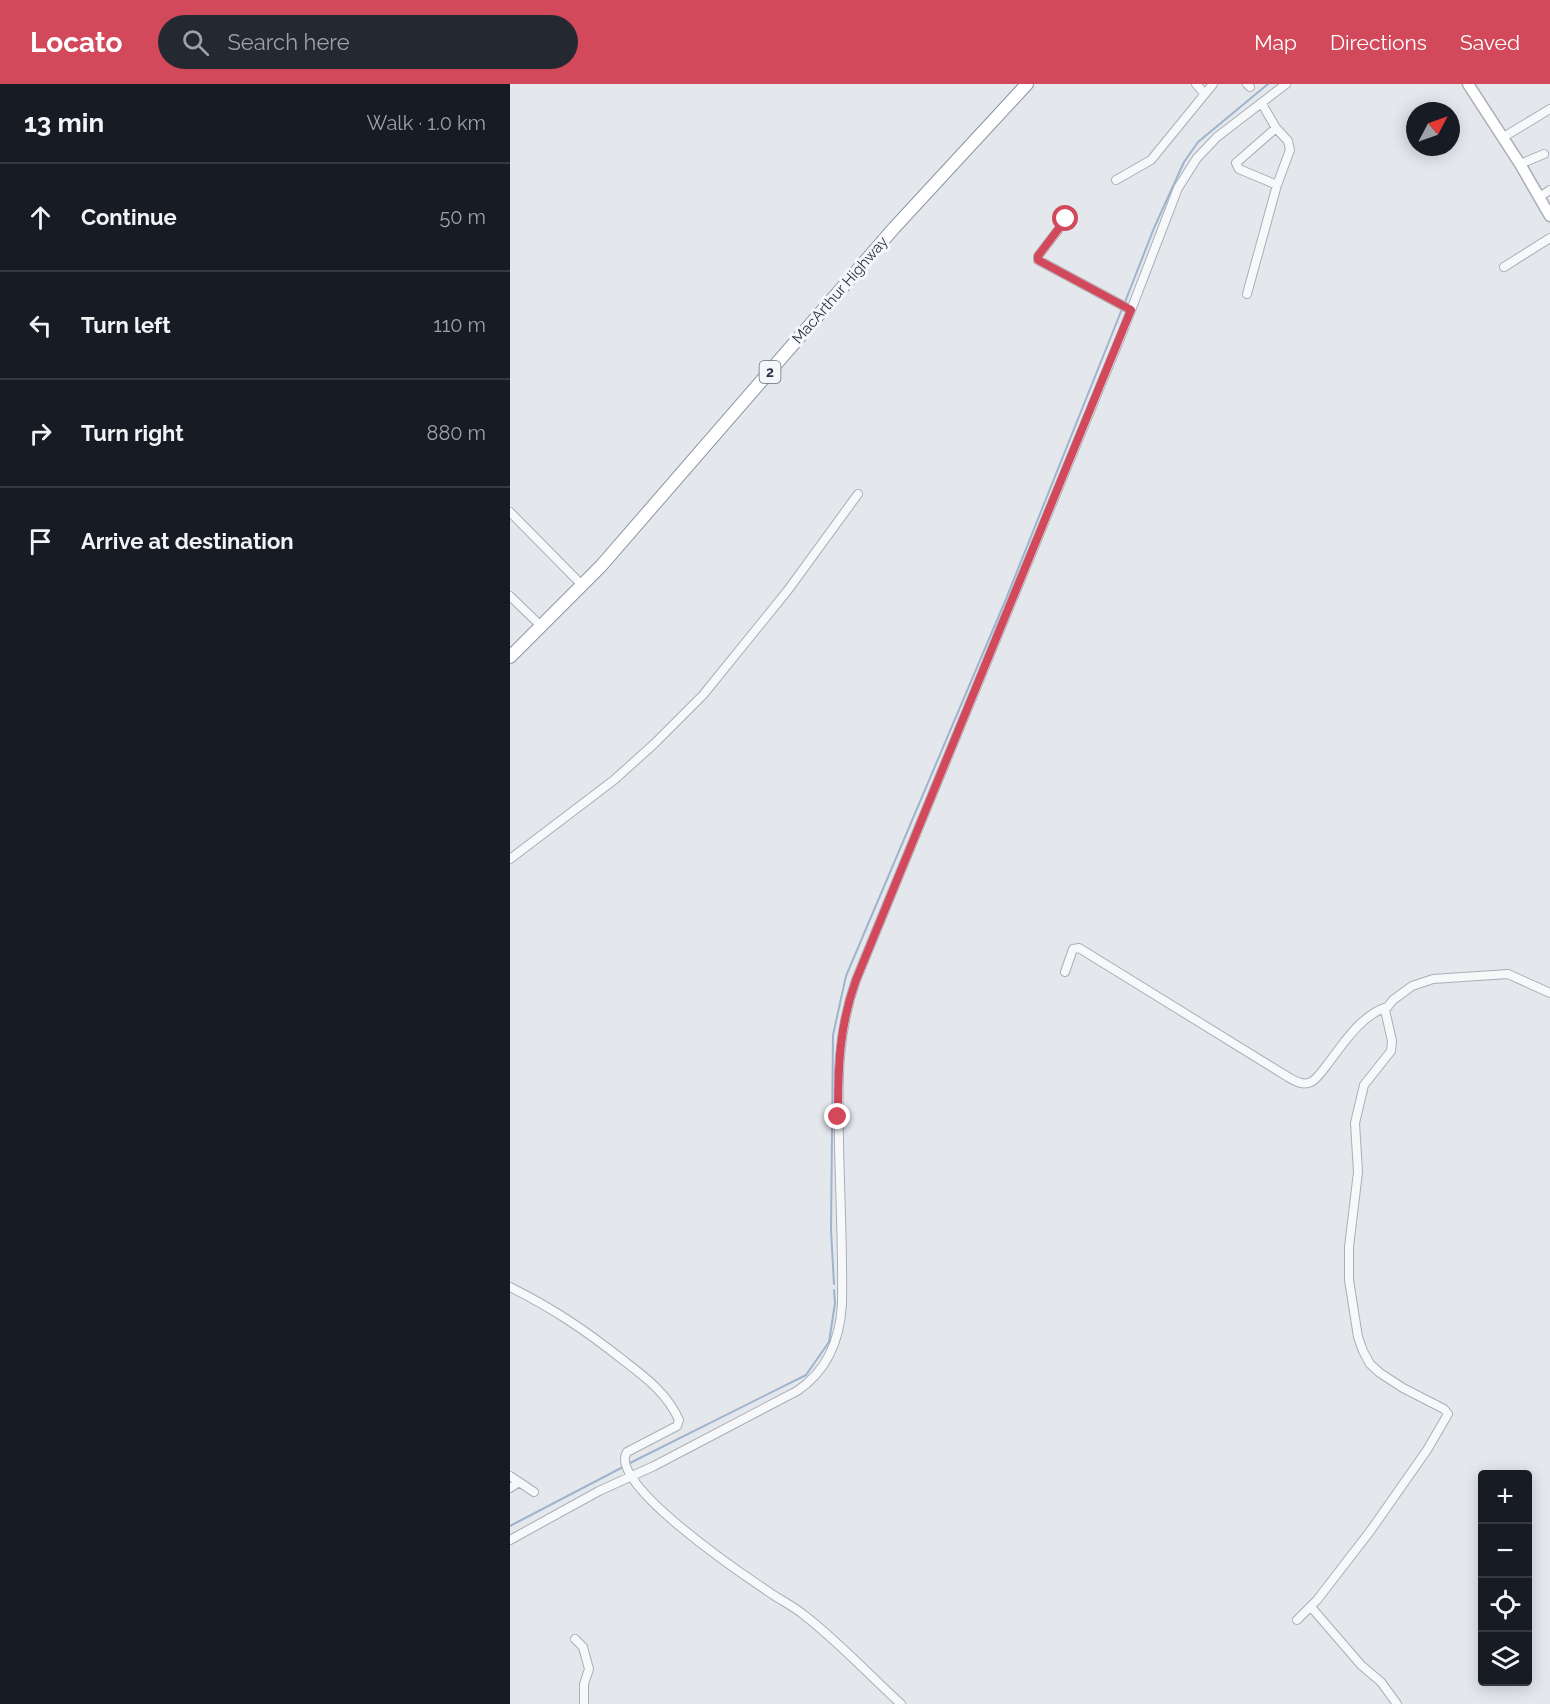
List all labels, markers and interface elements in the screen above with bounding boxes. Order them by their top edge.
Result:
search box [158,15,578,69]
text: Locato [30,26,122,59]
icon: search [179,26,212,59]
text: Search here [227,29,350,55]
text: Map [1254,30,1297,55]
text: Directions [1330,30,1427,55]
text: Saved [1460,30,1520,55]
north arrow [1406,102,1460,156]
text: 13 min [24,108,104,138]
text: Walk · 1.0 km [367,111,486,135]
icon: ahead [24,201,57,234]
text: Continue [81,204,177,230]
text: 50 m [439,205,486,229]
route start [1052,205,1078,231]
street label: MacArthur Highway [788,233,892,347]
icon: left [24,309,57,342]
text: Turn left [81,312,171,338]
text: 110 m [433,313,486,337]
road number: 2 [760,361,780,383]
icon: right [24,417,57,450]
text: Turn right [81,420,184,446]
text: 880 m [427,421,486,445]
icon: arrive [24,525,57,558]
text: Arrive at destination [81,528,294,554]
route end [824,1103,850,1129]
map controls [1478,1470,1532,1686]
button: + [1478,1470,1532,1524]
button: − [1478,1524,1532,1578]
button: locate [1478,1578,1532,1632]
button: layers [1478,1632,1532,1686]

